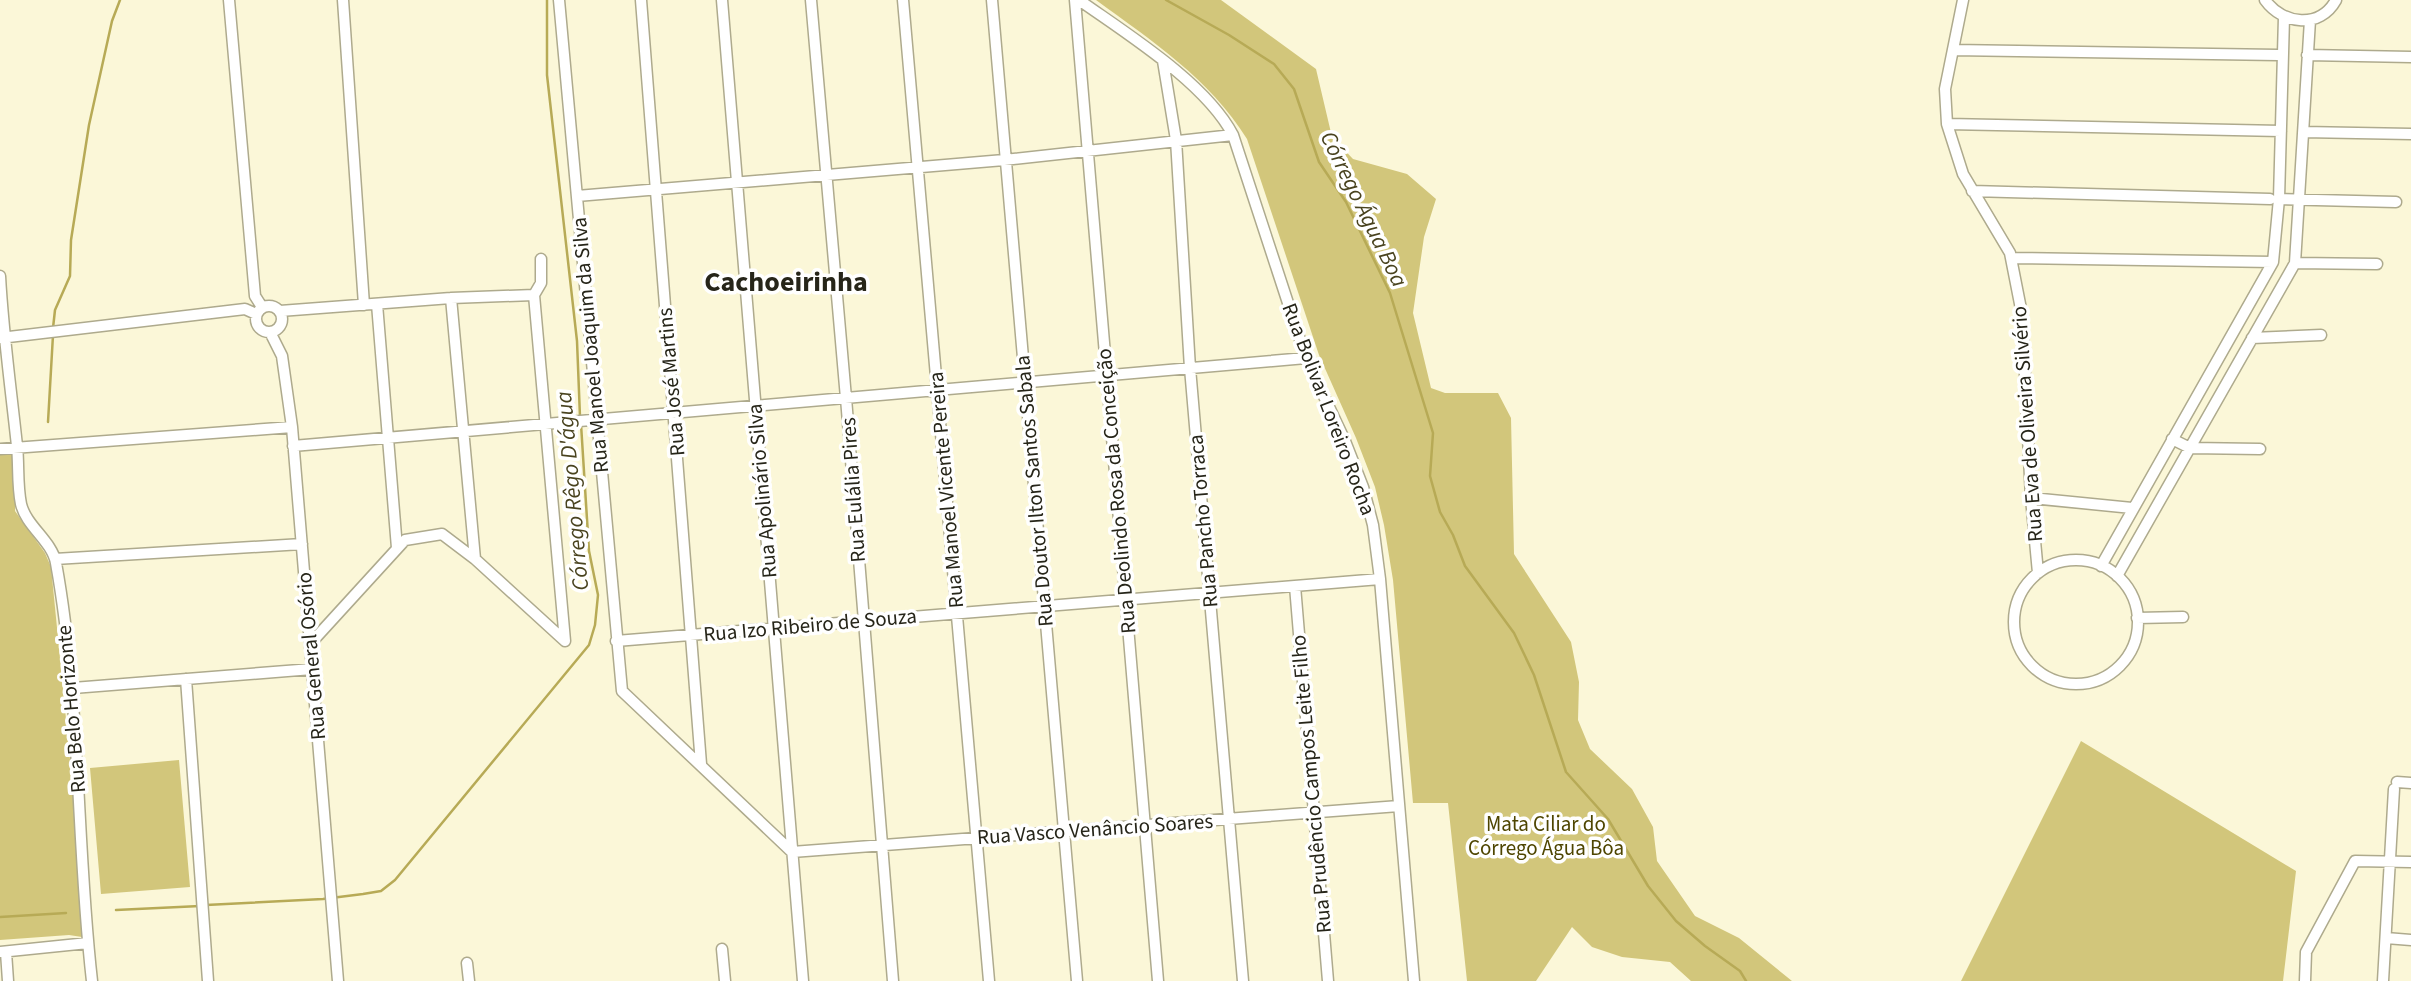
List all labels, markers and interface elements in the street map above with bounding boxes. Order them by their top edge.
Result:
water label: Córrego Água Boa [1312,125,1416,293]
street label: Rua Manoel Joaquim da Silva [564,216,616,474]
district label: Cachoeirinha [704,262,868,302]
street label: Rua Bolivar Loreiro Rocha [1275,298,1383,520]
street label: Rua Eva de Oliveira Silvério [2004,305,2050,543]
street label: Rua José Martins [650,306,692,457]
street label: Rua Deolindo Rosa da Conceição [1089,347,1143,635]
street label: Rua Doutor Ilton Santos Sabala [1007,354,1061,628]
street label: Rua Manoel Vicente Pereira [921,371,971,609]
water label: Córrego Rêgo D'água [547,390,597,592]
street label: Rua Apolinário Silva [739,403,785,579]
street label: Rua Eulália Pires [833,416,873,563]
street label: Rua Pancho Torraca [1180,433,1226,609]
street label: Rua General Osório [289,571,333,741]
street label: Rua Izo Ribeiro de Souza [702,601,918,649]
street label: Rua Belo Horizonte [49,624,93,794]
street label: Rua Prudêncio Campos Leite Filho [1283,634,1339,934]
street label: Rua Vasco Venâncio Soares [976,806,1214,852]
park label: Mata Ciliar do Córrego Água Bôa [1468,809,1624,863]

